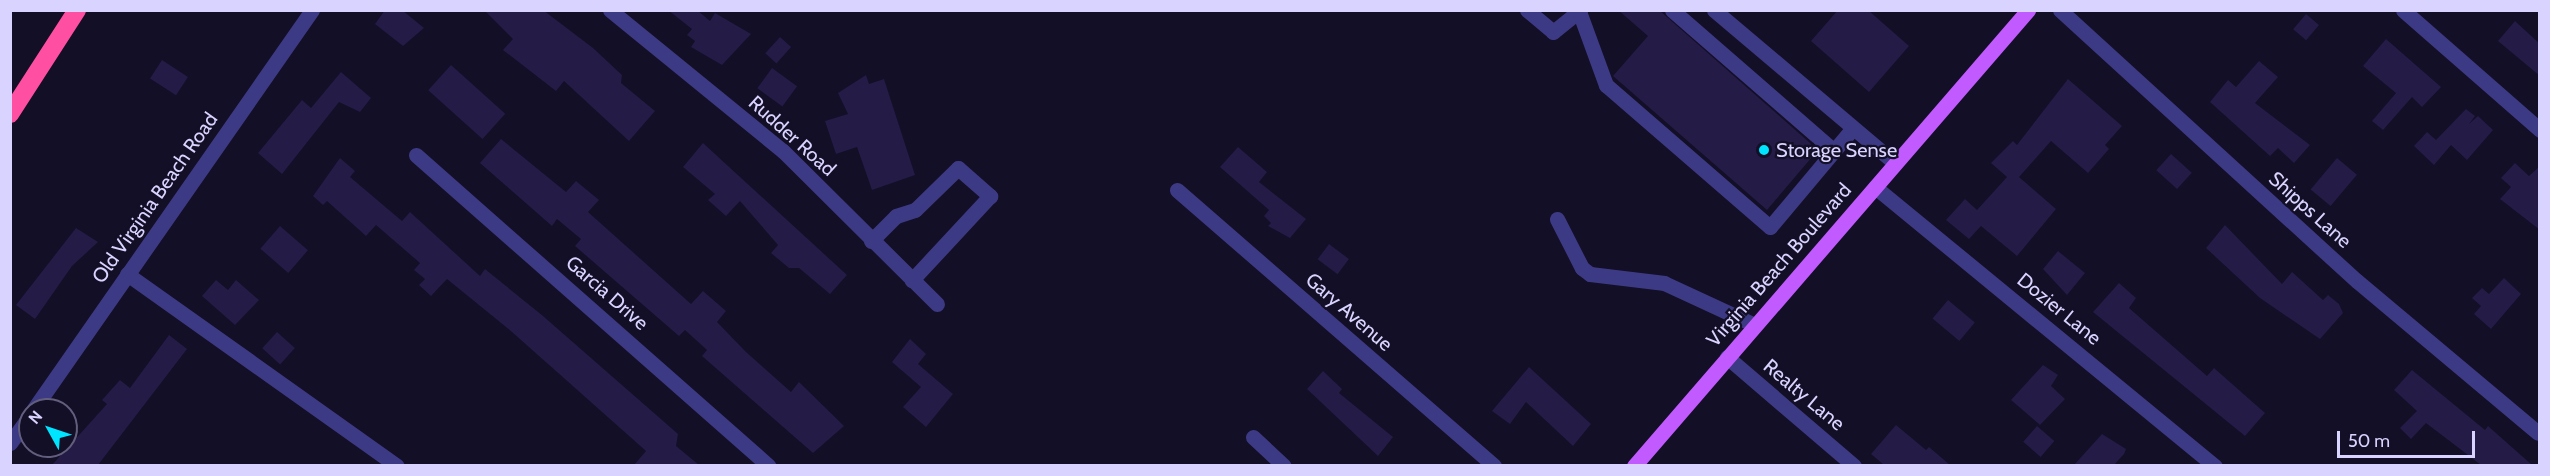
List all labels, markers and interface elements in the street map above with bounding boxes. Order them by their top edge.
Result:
street label: Rudder Road [743,91,841,181]
street label: Old Virginia Beach Road [87,108,223,288]
place label: Storage Sense [1776,138,1897,162]
marker: Storage Sense [1757,143,1771,157]
street label: Shipps Lane [2264,167,2356,253]
street label: Virginia Beach Boulevard [1702,178,1856,352]
street label: Garcia Drive [561,251,653,335]
street label: Gary Avenue [1301,268,1397,356]
street label: Dozier Lane [2012,268,2106,350]
street label: Realty Lane [1759,354,1849,436]
north arrow [18,398,78,458]
text: N [24,407,46,428]
scale bar [2340,419,2478,457]
text: 50 m [2348,430,2390,452]

